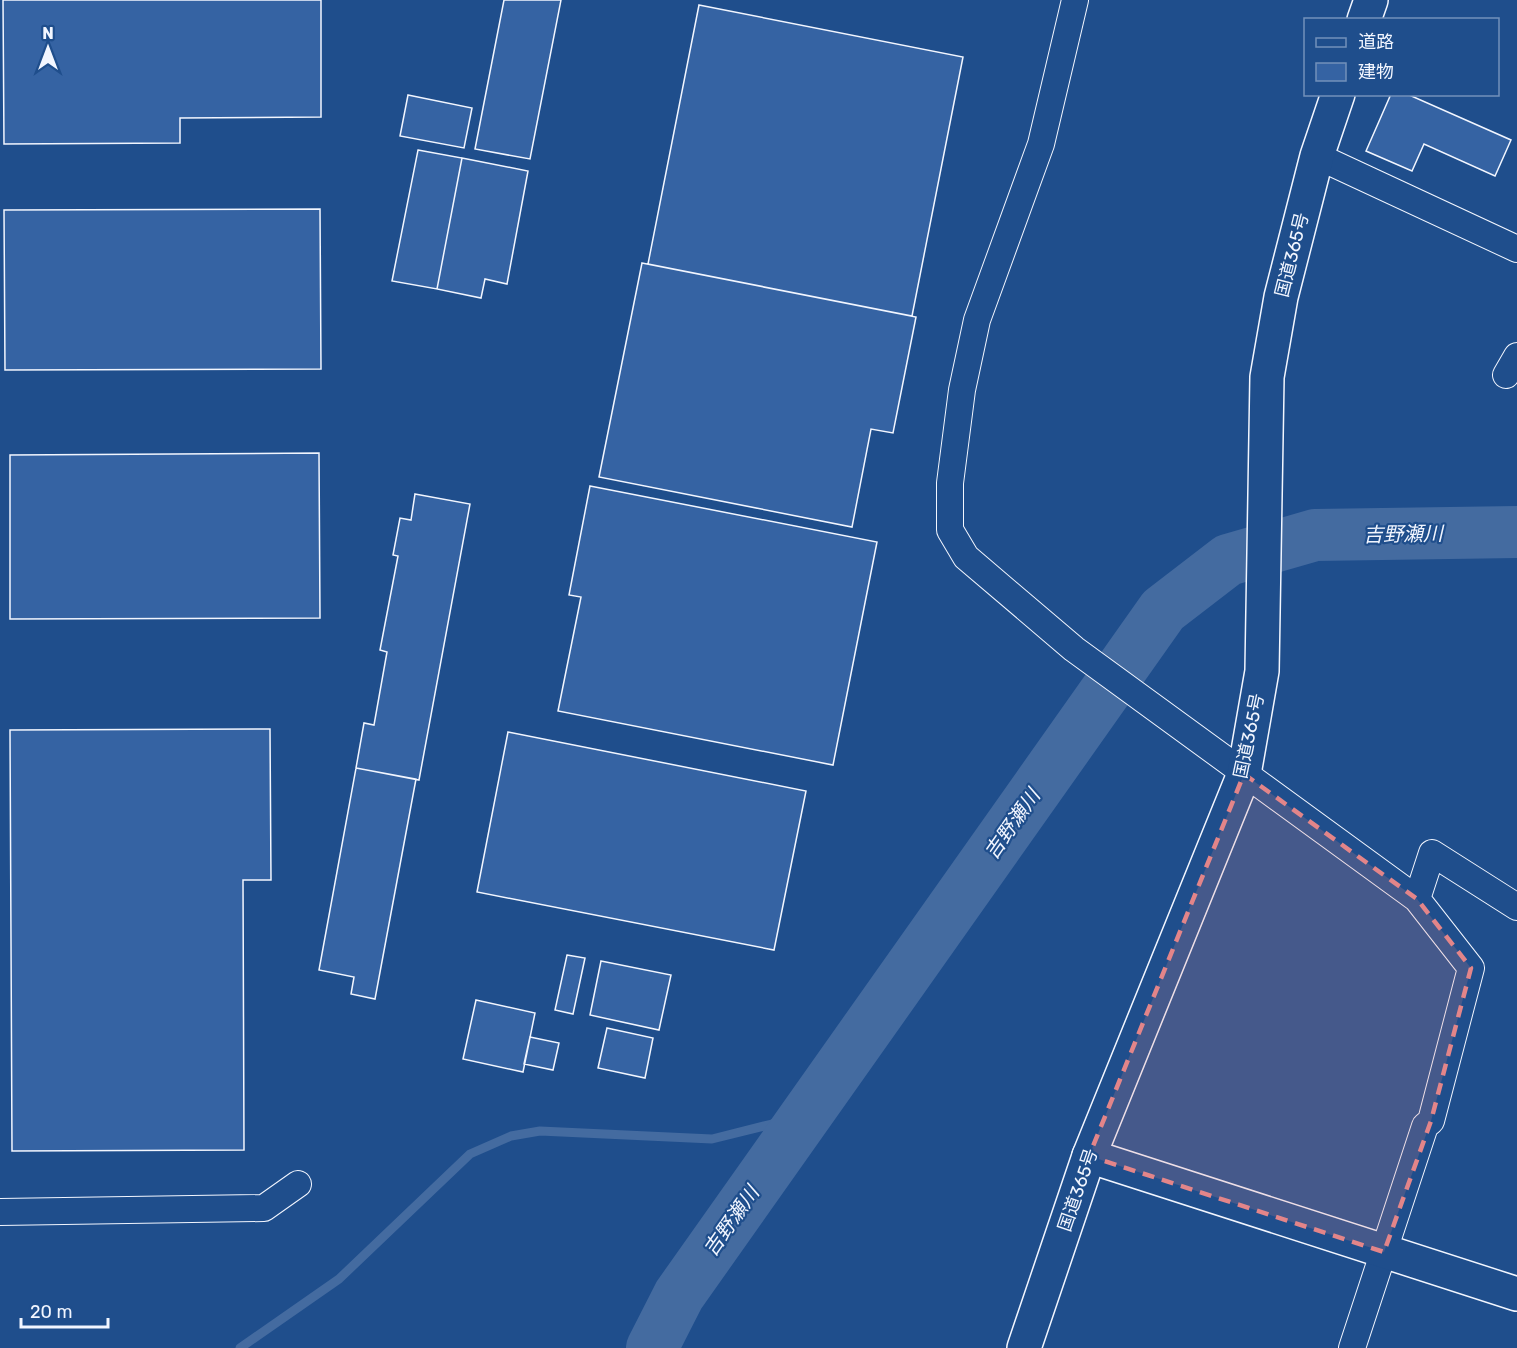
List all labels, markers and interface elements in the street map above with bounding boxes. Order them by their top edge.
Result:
north arrow [18,18,78,78]
legend [1304,18,1499,96]
text: N [42,24,54,43]
text: 道路 [1358,31,1394,53]
text: 建物 [1358,61,1394,83]
street label: 国道365号 [1271,210,1313,300]
water label: 吉野瀬川 [1363,521,1445,547]
street label: 国道365号 [1229,691,1269,781]
water label: 吉野瀬川 [979,783,1046,864]
street label: 国道365号 [1054,1146,1102,1234]
water label: 吉野瀬川 [698,1180,765,1261]
scale bar [21,1291,108,1329]
text: 20 m [30,1301,72,1323]

